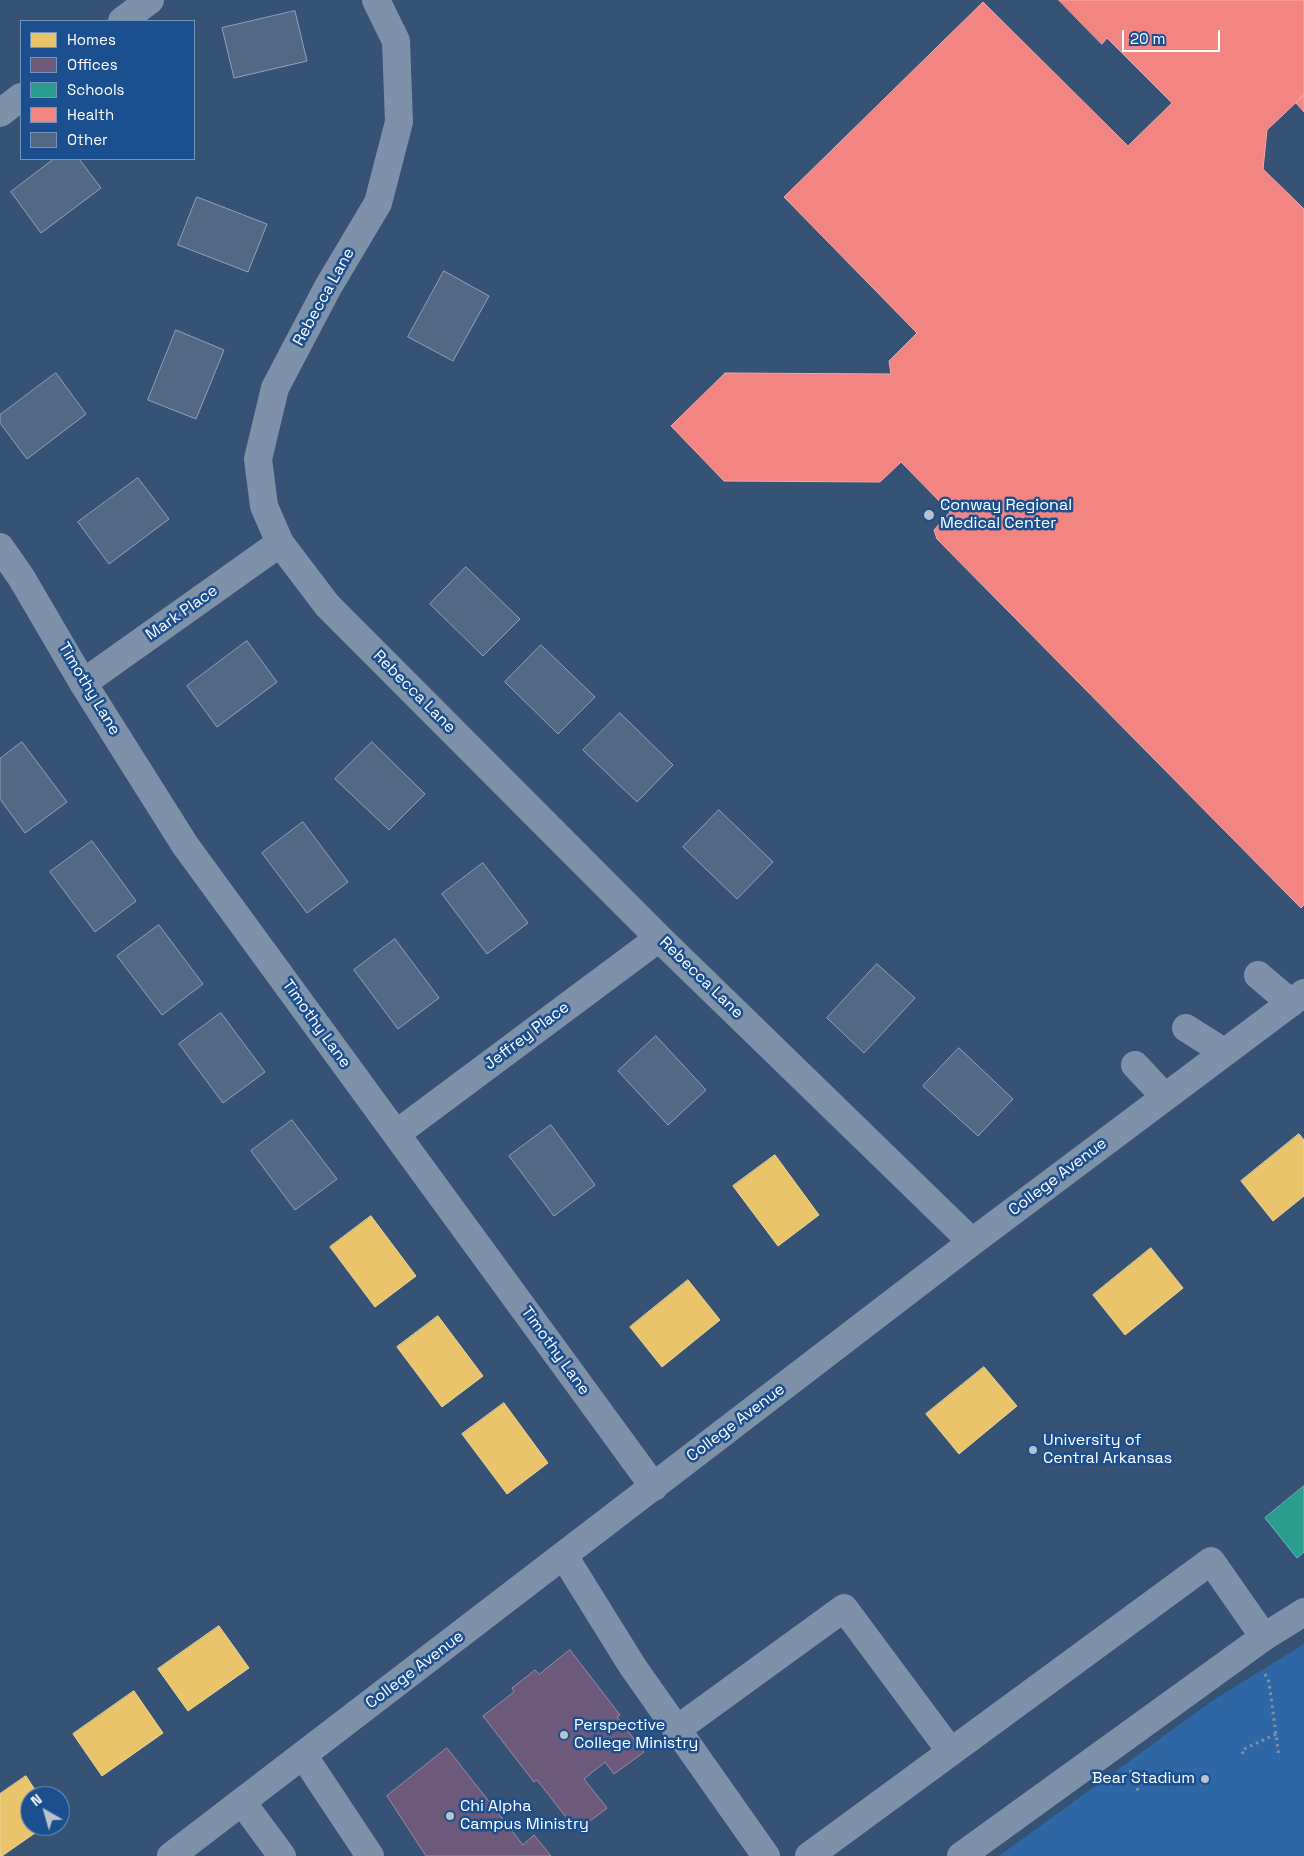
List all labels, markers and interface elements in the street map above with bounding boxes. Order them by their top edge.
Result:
legend [20,20,195,160]
scale bar [1124,20,1222,52]
text: 20 m [1130,29,1165,48]
text: Homes [67,30,116,49]
text: Offices [67,55,118,74]
text: Schools [67,80,124,99]
text: Health [67,105,114,124]
text: Other [67,130,108,149]
street label: Rebecca Lane [289,245,359,349]
place label: Conway Regional Medical Center [940,496,1072,534]
marker: Conway Regional Medical Center [922,508,936,522]
street label: Mark Place [142,581,222,645]
street label: Timothy Lane [54,639,124,739]
street label: Rebecca Lane [369,647,459,737]
street label: Rebecca Lane [655,933,747,1023]
street label: Timothy Lane [277,976,355,1072]
street label: Jeffrey Place [481,998,573,1074]
street label: College Avenue [1005,1134,1111,1220]
street label: Timothy Lane [516,1303,594,1399]
street label: College Avenue [683,1380,789,1466]
place label: University of Central Arkansas [1043,1431,1172,1469]
marker: University of Central Arkansas [1027,1444,1039,1456]
street label: College Avenue [362,1627,468,1713]
place label: Perspective College Ministry [574,1716,698,1754]
marker: Perspective College Ministry [558,1729,570,1741]
place label: Bear Stadium [1092,1769,1195,1789]
marker: Bear Stadium [1199,1773,1211,1785]
north arrow [20,1786,70,1836]
text: N [27,1790,46,1810]
place label: Chi Alpha Campus Ministry [460,1797,589,1835]
marker: Chi Alpha Campus Ministry [444,1810,456,1822]

